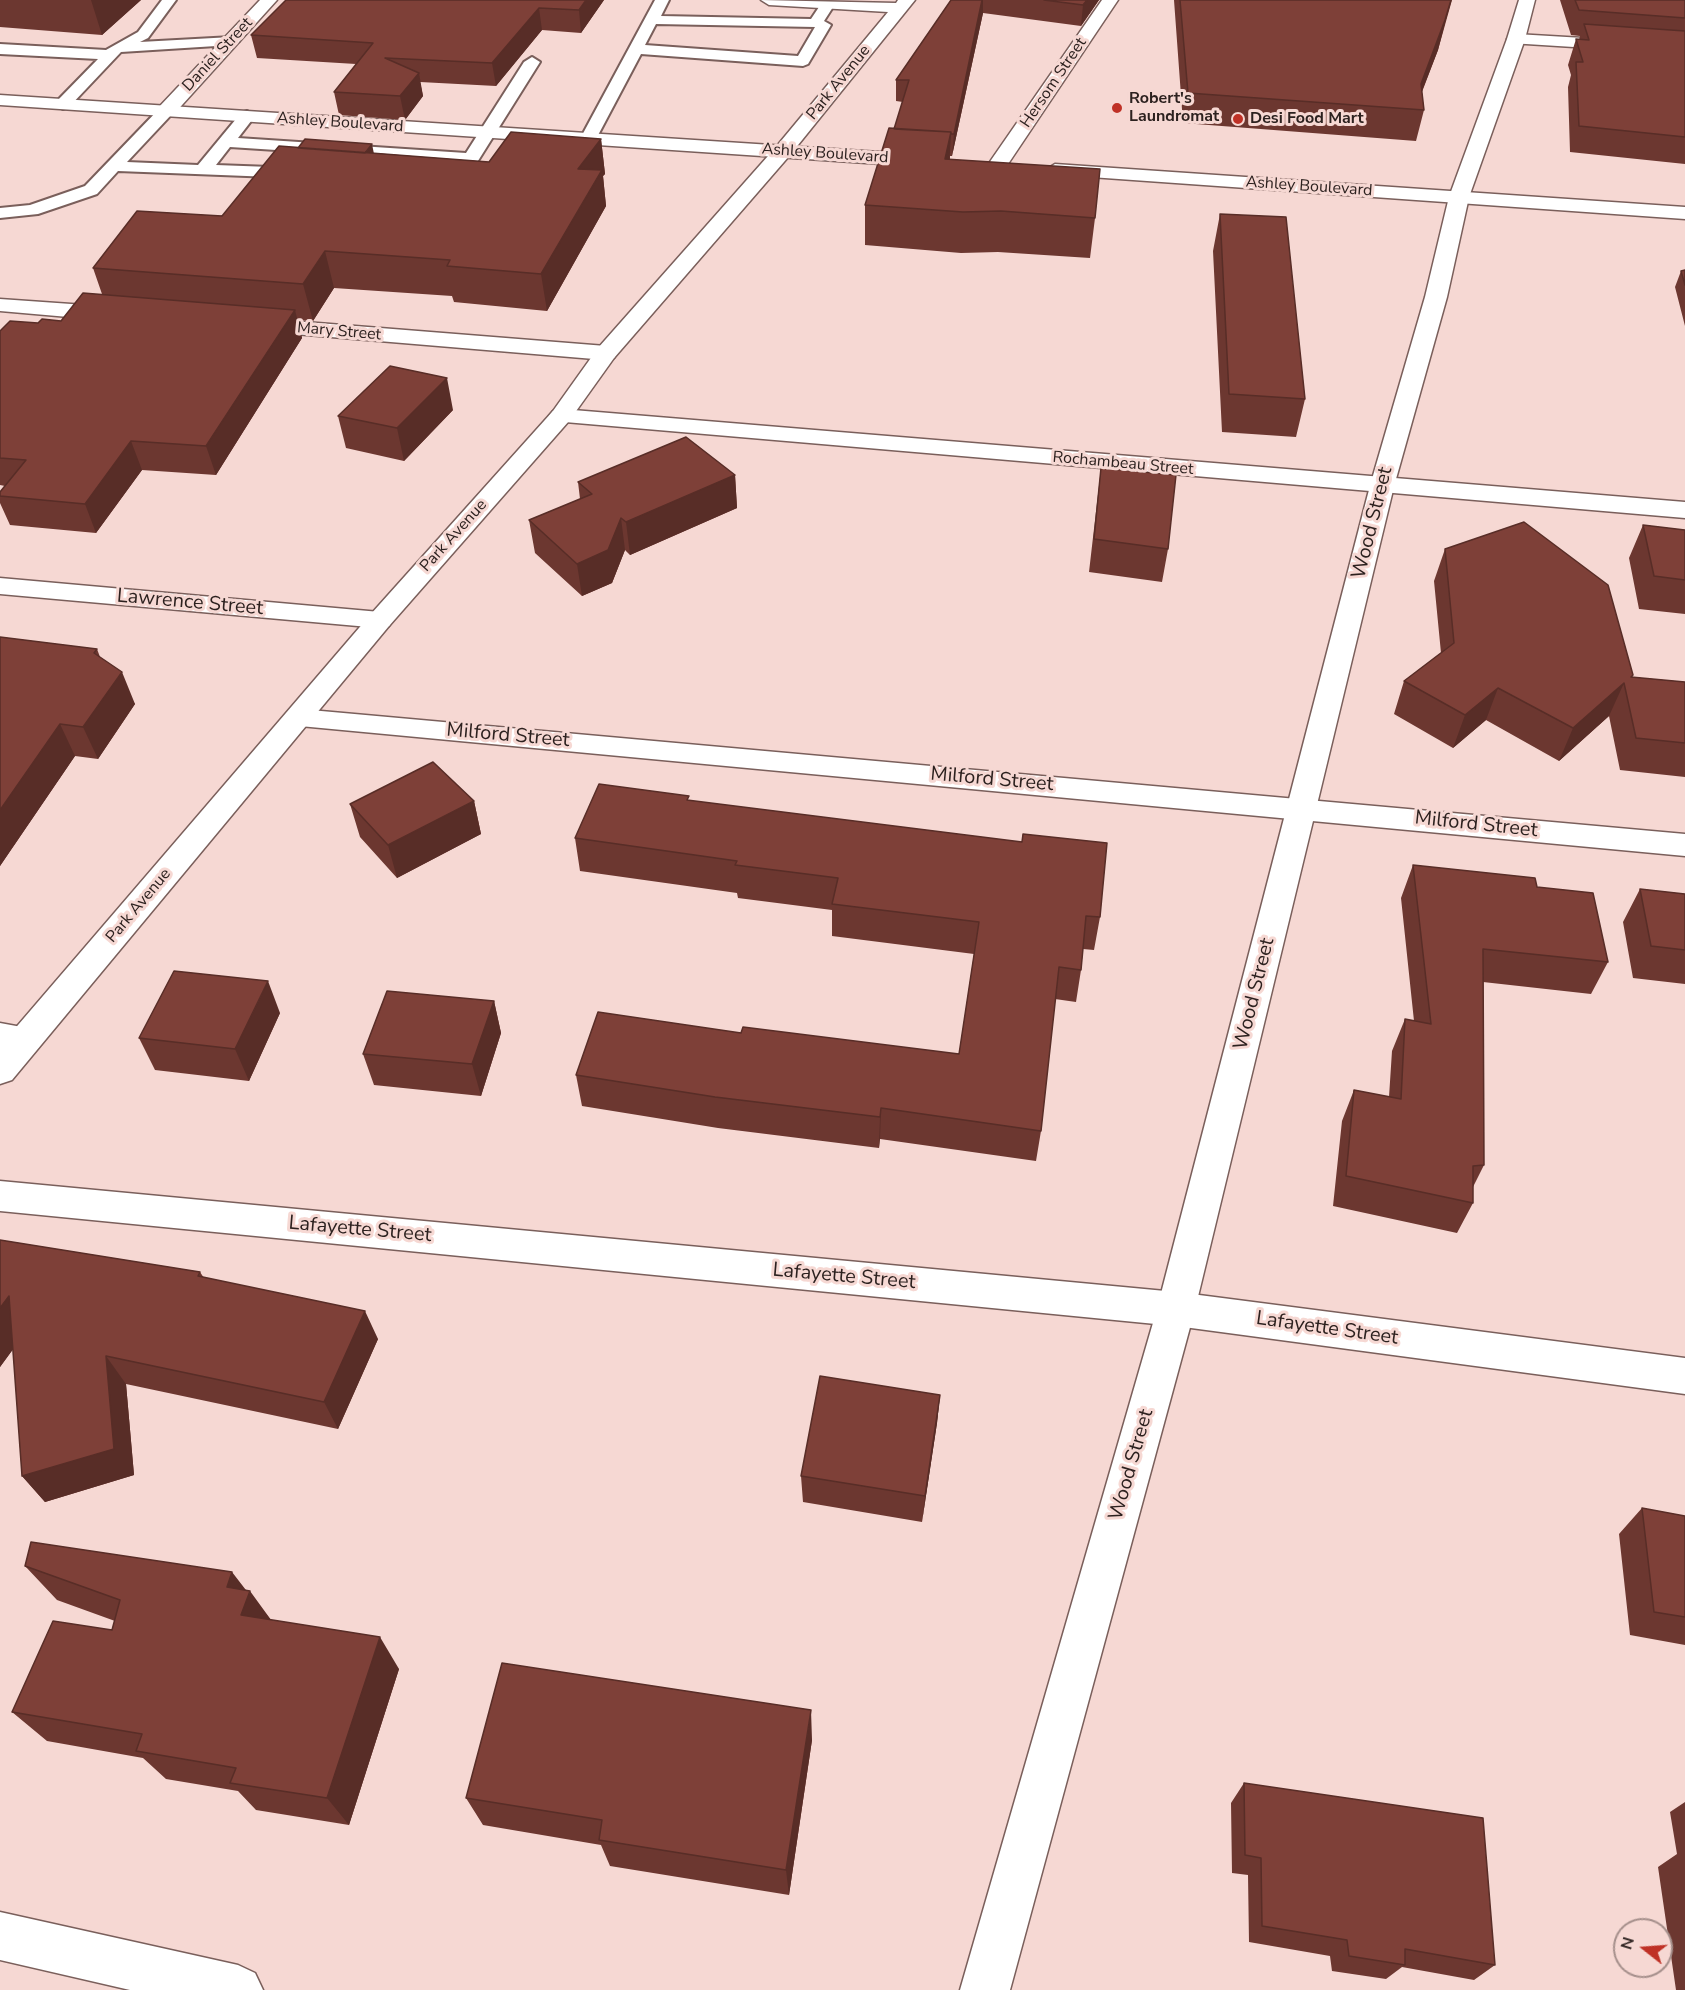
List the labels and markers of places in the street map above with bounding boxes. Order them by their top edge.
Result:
place label: Robert's Laundromat [1129,89,1219,127]
marker: Robert's Laundromat [1110,101,1124,115]
place label: Desi Food Mart [1250,109,1364,129]
marker: Desi Food Mart [1231,112,1245,126]

